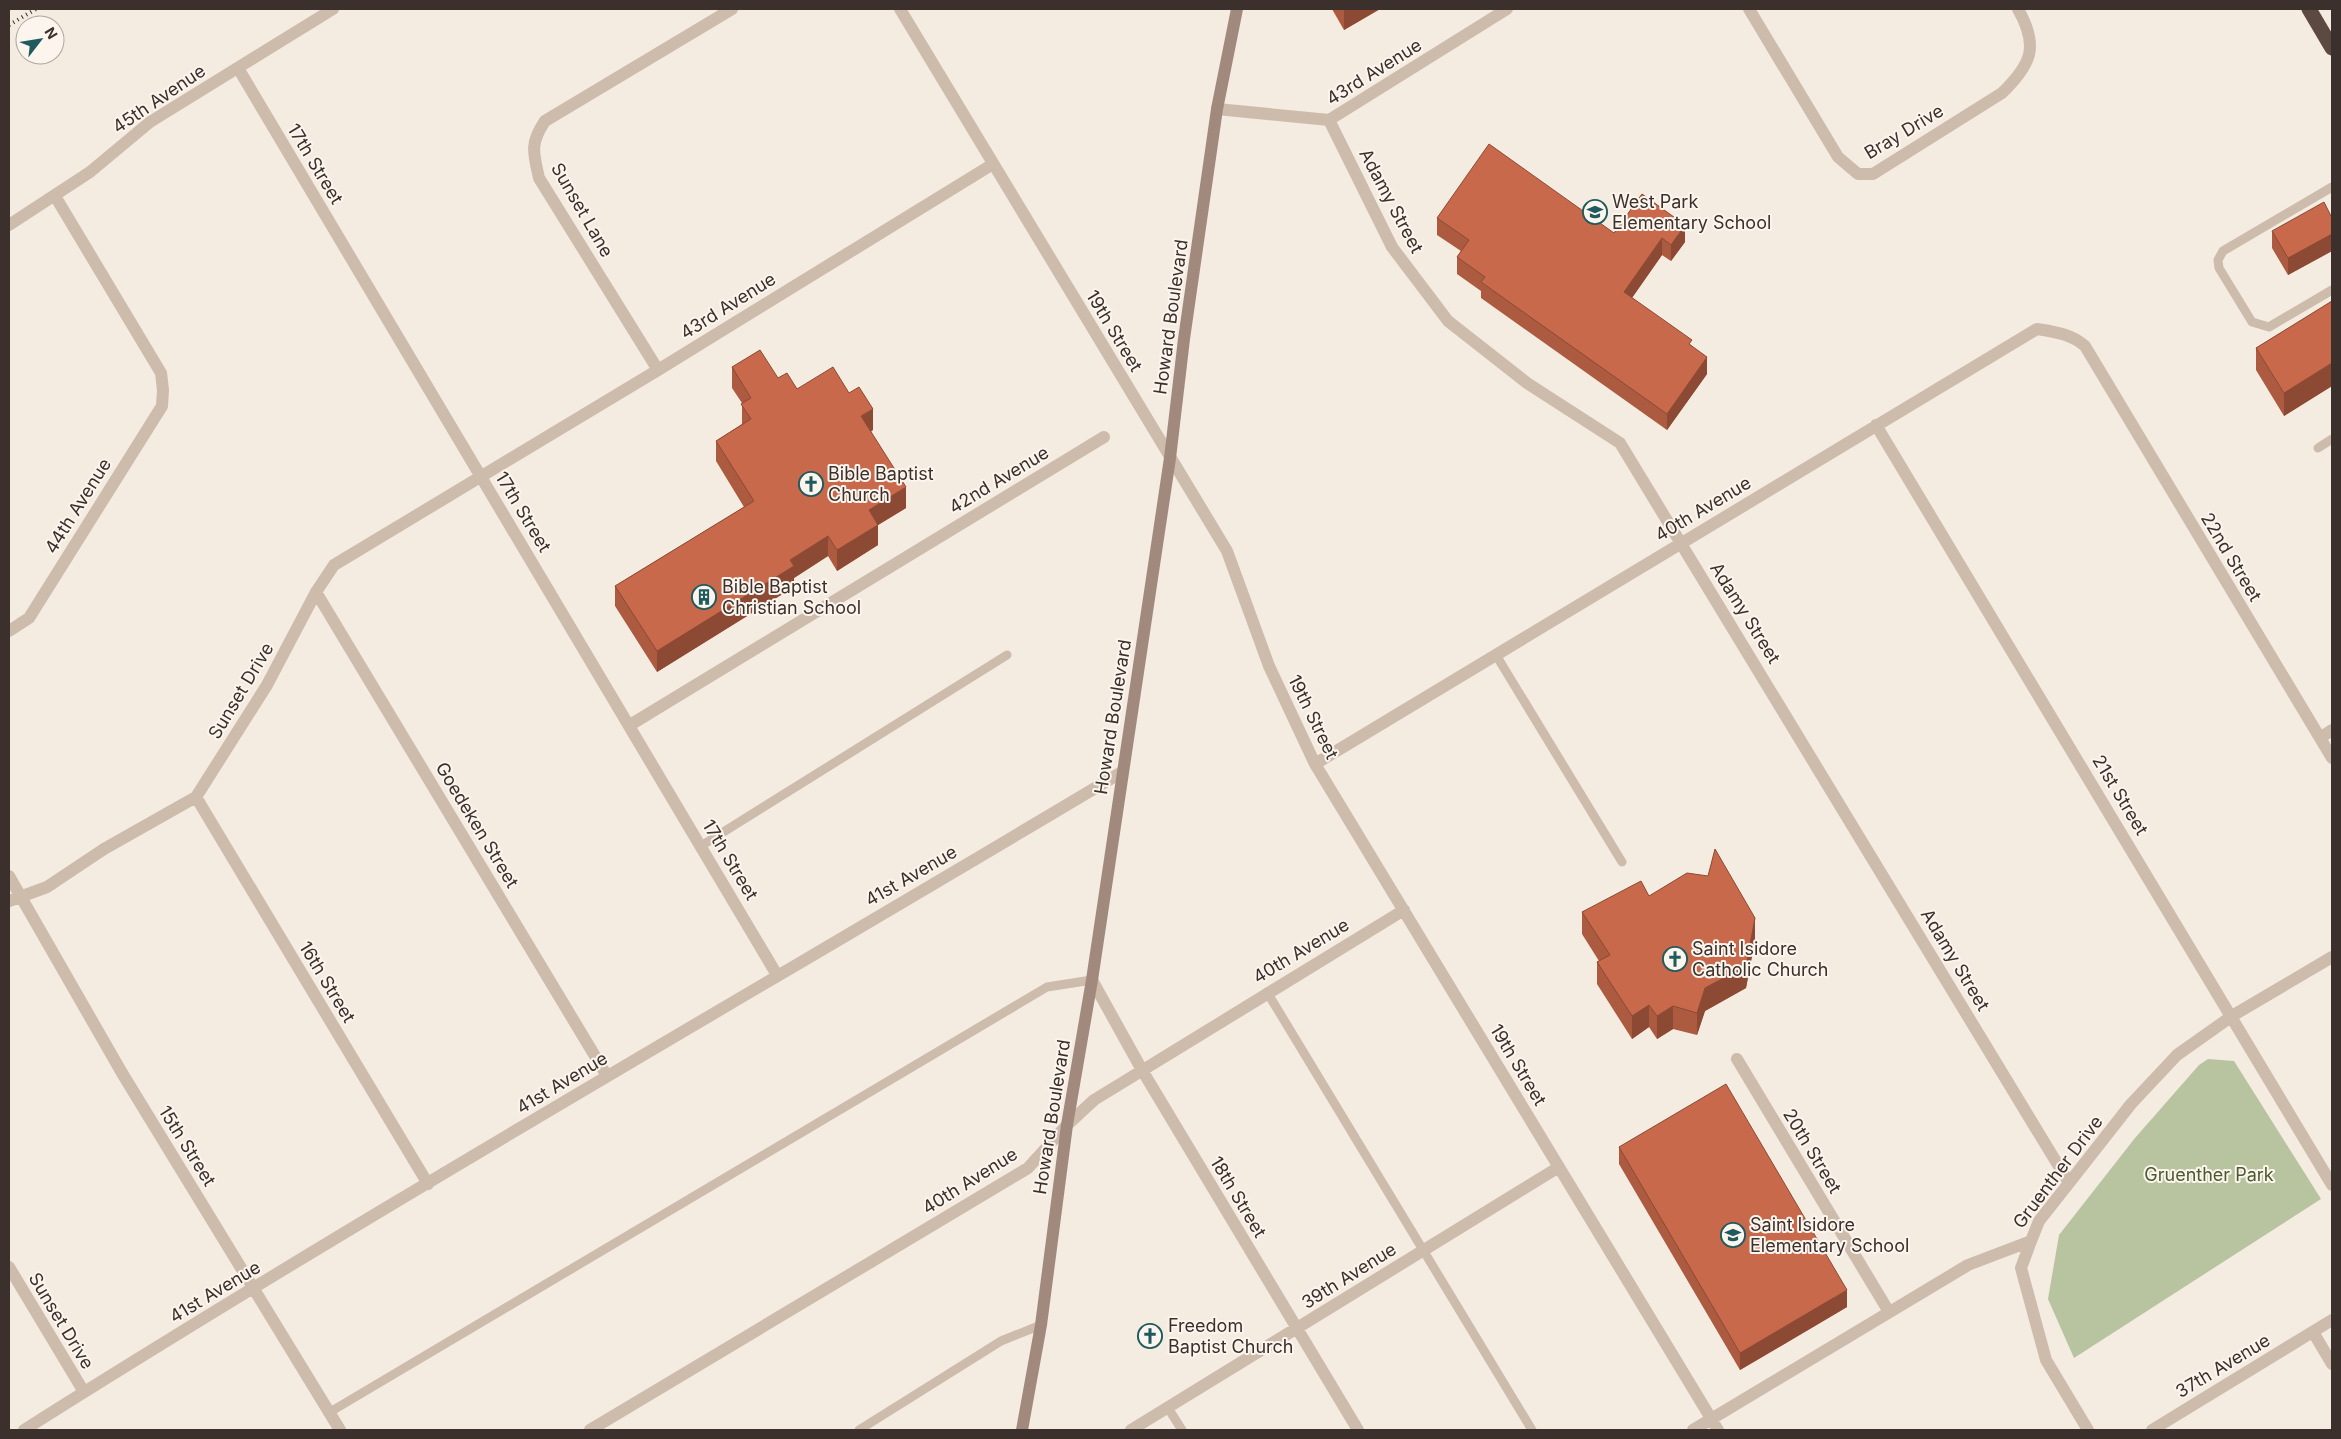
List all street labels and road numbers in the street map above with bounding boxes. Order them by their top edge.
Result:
street label: 43rd Avenue [1322,34,1425,109]
street label: 45th Avenue [108,60,209,137]
street label: Bray Drive [1861,100,1947,163]
street label: 17th Street [283,120,348,208]
street label: Adamy Street [1355,145,1428,257]
street label: Sunset Lane [547,159,618,261]
street label: Howard Boulevard [1149,238,1192,396]
street label: 43rd Avenue [676,268,779,343]
street label: 19th Street [1082,286,1147,375]
street label: 42nd Avenue [945,442,1052,518]
street label: 44th Avenue [40,454,115,557]
street label: 17th Street [491,468,556,556]
street label: 40th Avenue [1651,472,1754,545]
street label: 22nd Street [2197,509,2266,605]
street label: Adamy Street [1706,558,1785,667]
street label: Howard Boulevard [1090,638,1135,796]
street label: Sunset Drive [204,639,278,743]
street label: 19th Street [1284,671,1343,762]
street label: 21st Street [2088,751,2153,839]
street label: Goedeken Street [432,758,523,891]
street label: 17th Street [698,816,763,904]
street label: 41st Avenue [861,841,960,910]
street label: Adamy Street [1917,905,1994,1015]
street label: 40th Avenue [1249,914,1352,987]
street label: 16th Street [295,937,360,1026]
street label: 19th Street [1486,1020,1551,1109]
street label: Howard Boulevard [1029,1038,1074,1196]
street label: 41st Avenue [512,1047,611,1118]
street label: 15th Street [154,1102,220,1190]
street label: 20th Street [1779,1105,1846,1197]
street label: Gruenther Drive [2008,1111,2107,1232]
street label: 40th Avenue [918,1143,1021,1218]
street label: 18th Street [1206,1152,1271,1241]
street label: 39th Avenue [1298,1238,1400,1313]
street label: 41st Avenue [165,1256,264,1327]
street label: Sunset Drive [24,1269,98,1373]
street label: 37th Avenue [2172,1329,2274,1402]

